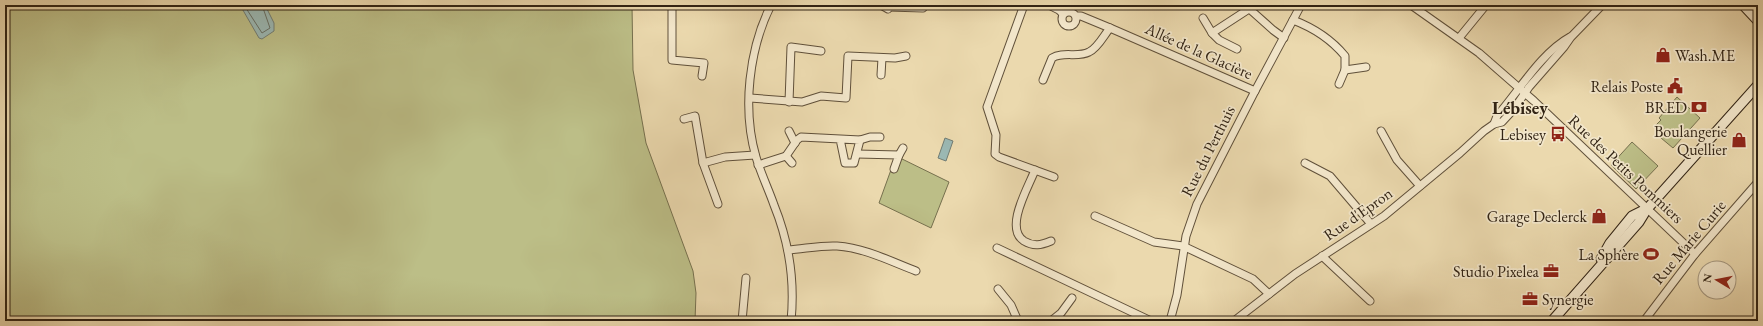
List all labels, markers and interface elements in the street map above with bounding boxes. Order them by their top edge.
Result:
street label: Allée de la Glacière [1141,18,1256,84]
place label: Wash.ME [1675,45,1735,66]
shop icon: Wash.ME [1654,46,1672,64]
place label: Relais Poste [1590,76,1663,97]
public building icon: Relais Poste [1666,77,1684,95]
district label: Lébisey [1492,96,1548,119]
place label: BRED [1645,97,1687,118]
bank icon: BRED [1690,98,1708,116]
street label: Rue du Perthuis [1176,102,1240,200]
street label: Rue des Petits Pommiers [1564,110,1688,228]
place label: Boulangerie Quellier [1654,121,1728,160]
place label: Lebisey [1500,124,1547,145]
bus stop icon: Lebisey [1549,125,1567,143]
shop icon: Boulangerie Quellier [1730,131,1748,149]
street label: Rue d'Epron [1319,182,1397,245]
street label: Rue Marie Curie [1648,196,1730,288]
place label: Garage Declerck [1487,206,1587,227]
shop icon: Garage Declerck [1590,207,1608,225]
place label: La Sphère [1579,244,1639,265]
sports icon: La Sphère [1642,245,1660,263]
north arrow [1697,260,1737,300]
place label: Studio Pixelea [1453,261,1540,282]
office icon: Studio Pixelea [1542,262,1560,280]
text: N [1699,273,1715,284]
place label: Synergie [1542,289,1594,310]
office icon: Synergie [1521,290,1539,308]

